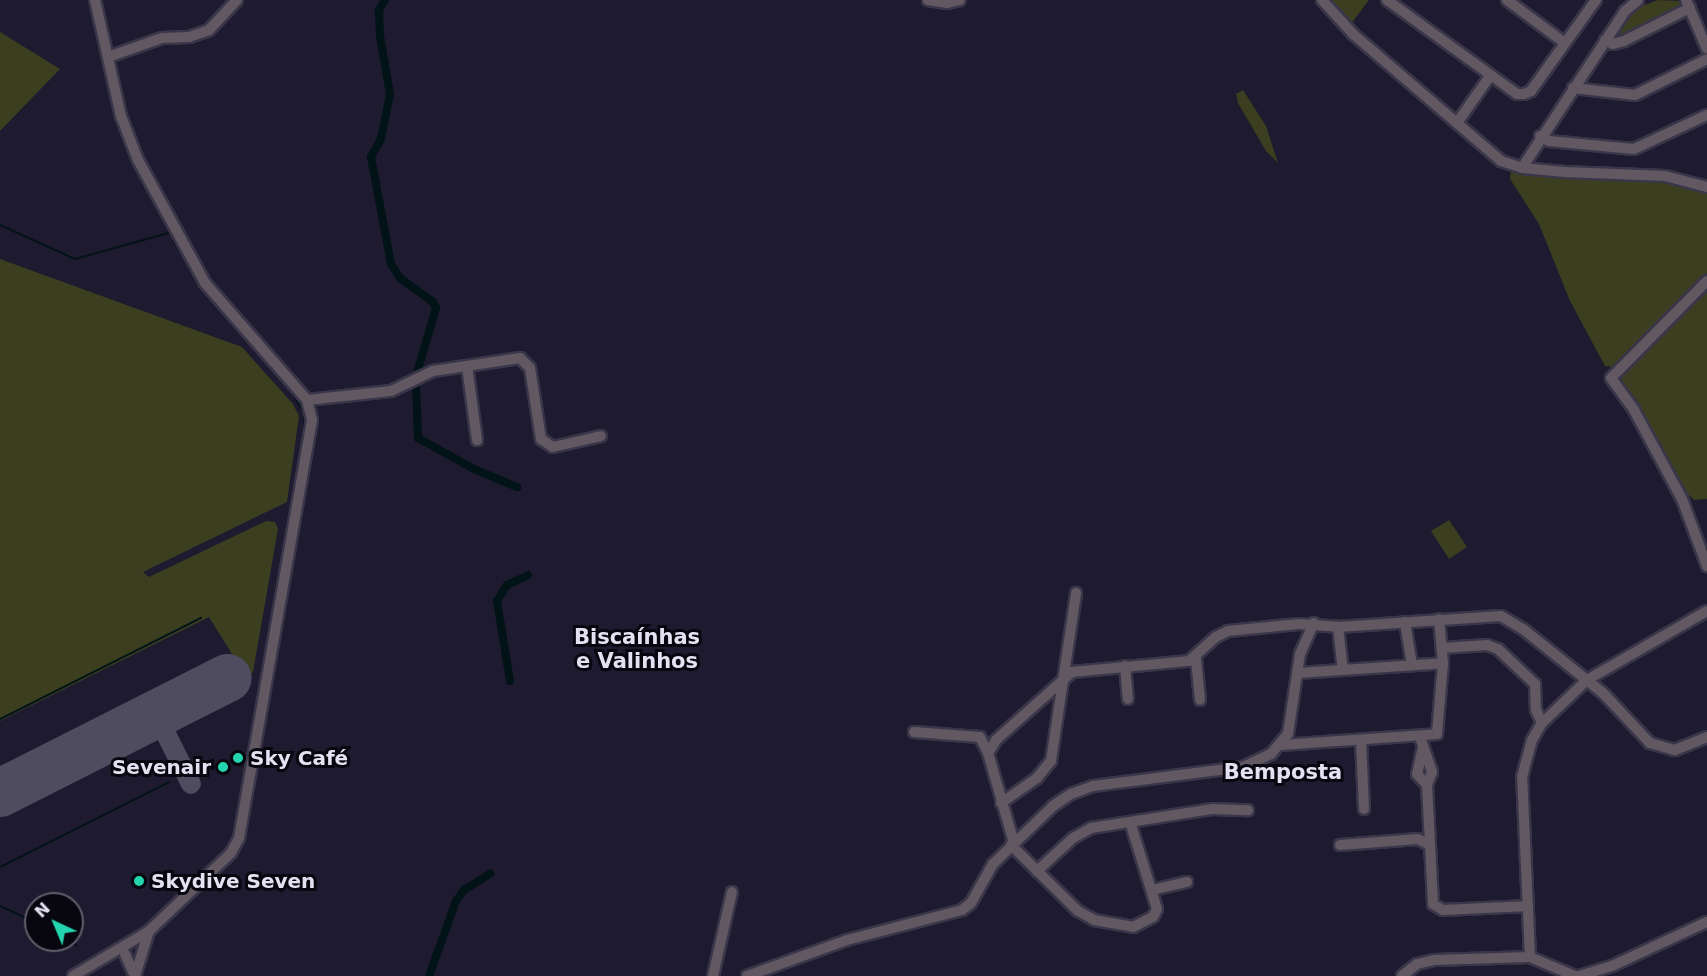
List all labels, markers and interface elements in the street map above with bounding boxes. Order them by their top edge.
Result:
district label: Biscaínhas e Valinhos [574,624,700,674]
place label: Sky Café [250,746,348,770]
marker: Sky Café [231,751,245,765]
place label: Sevenair [112,755,211,779]
district label: Bemposta [1224,759,1342,785]
marker: Sevenair [216,760,230,774]
place label: Skydive Seven [151,869,315,893]
marker: Skydive Seven [132,874,146,888]
north arrow [24,892,84,952]
text: N [31,899,54,922]

